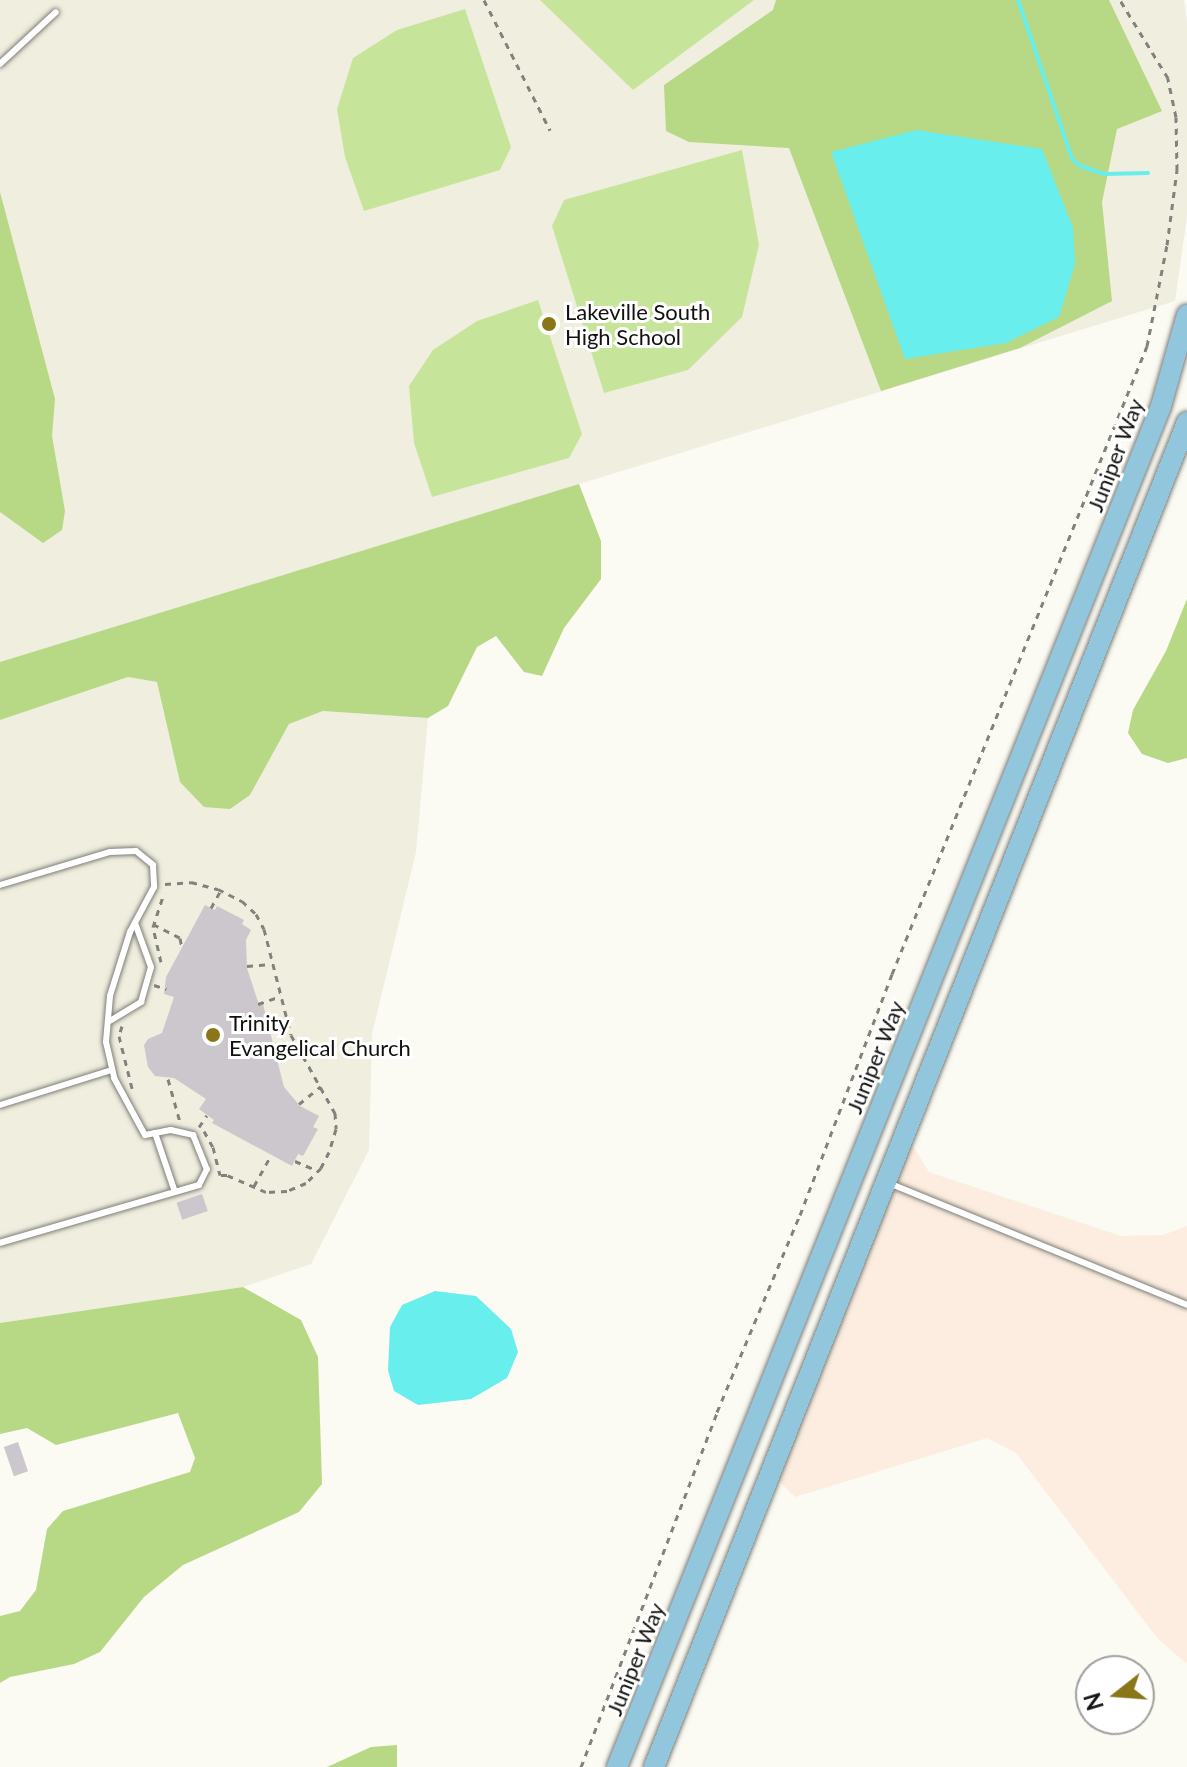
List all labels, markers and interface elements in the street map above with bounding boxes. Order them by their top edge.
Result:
place label: Lakeville South High School [565,298,710,350]
marker: Lakeville South High School [540,315,558,333]
street label: Juniper Way [1081,394,1149,516]
street label: Juniper Way [840,996,910,1118]
place label: Trinity Evangelical Church [229,1009,411,1060]
marker: Trinity Evangelical Church [204,1026,222,1044]
street label: Juniper Way [600,1598,670,1720]
north arrow [1075,1655,1155,1735]
text: N [1078,1690,1109,1714]

